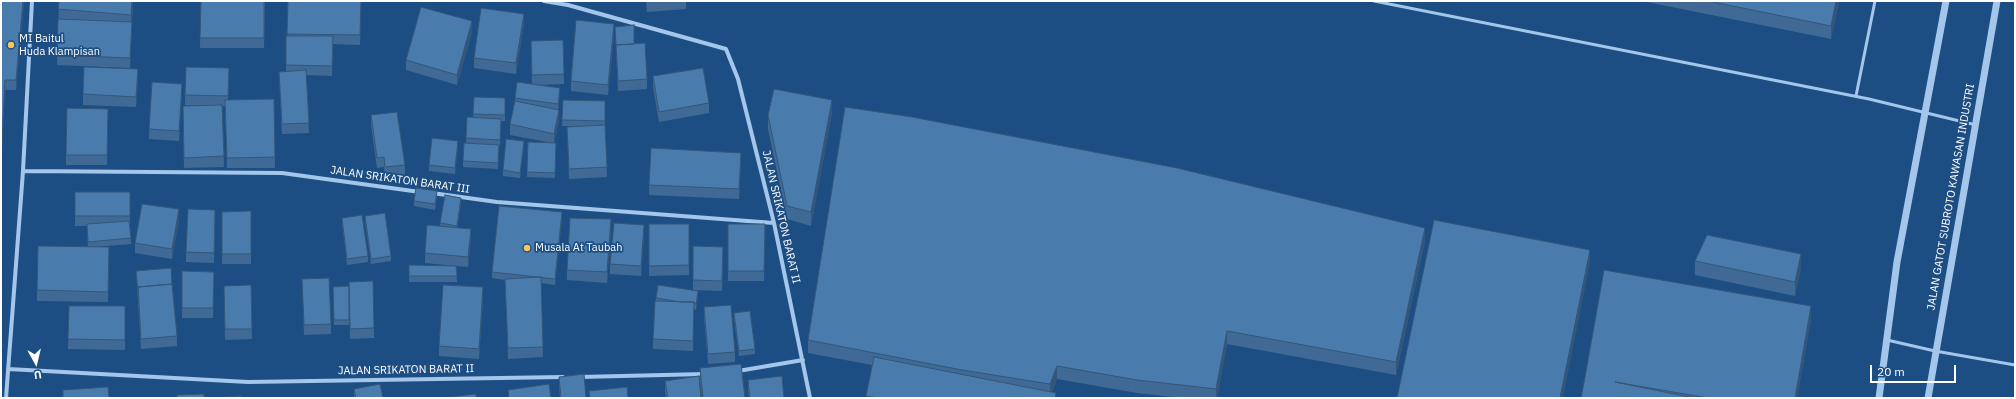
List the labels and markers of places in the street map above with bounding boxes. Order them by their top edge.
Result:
place label: MI Baitul Huda Klampisan [19,32,100,58]
marker: MI Baitul Huda Klampisan [6,40,16,50]
place label: Musala At Taubah [535,241,622,255]
marker: Musala At Taubah [522,243,532,253]

